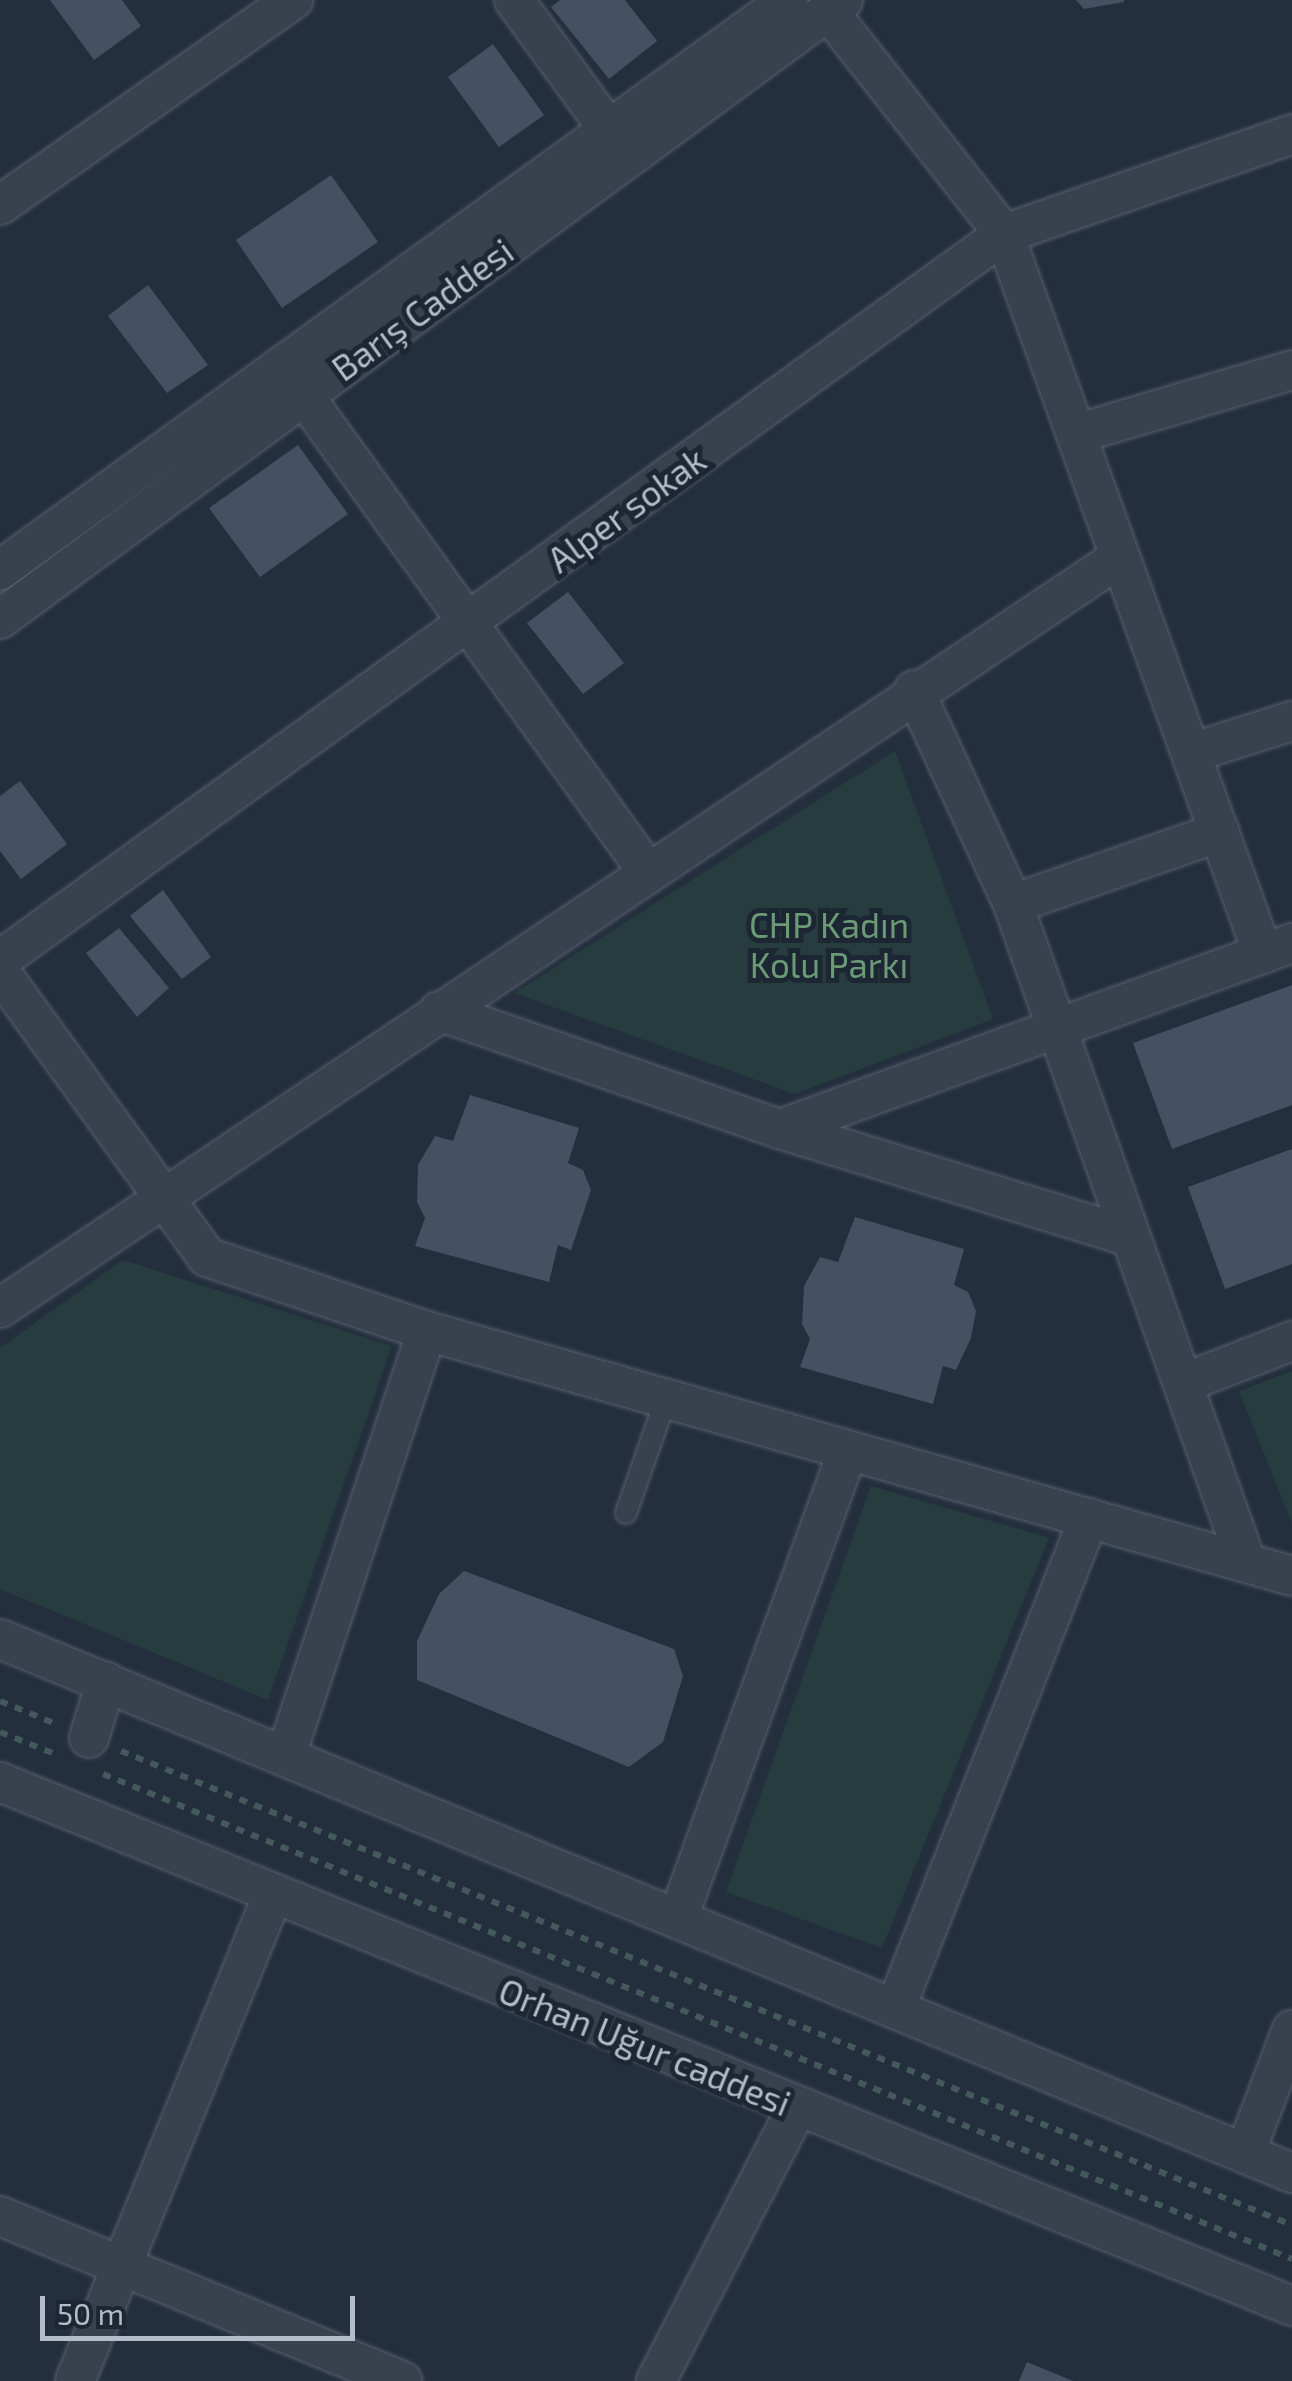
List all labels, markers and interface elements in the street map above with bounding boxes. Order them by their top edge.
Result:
street label: Barış Caddesi [323,229,521,389]
street label: Alper sokak [539,437,713,581]
park label: CHP Kadın Kolu Parkı [749,903,909,985]
street label: Orhan Uğur caddesi [493,1968,797,2124]
scale bar [45,2276,360,2338]
text: 50 m [57,2295,124,2331]

